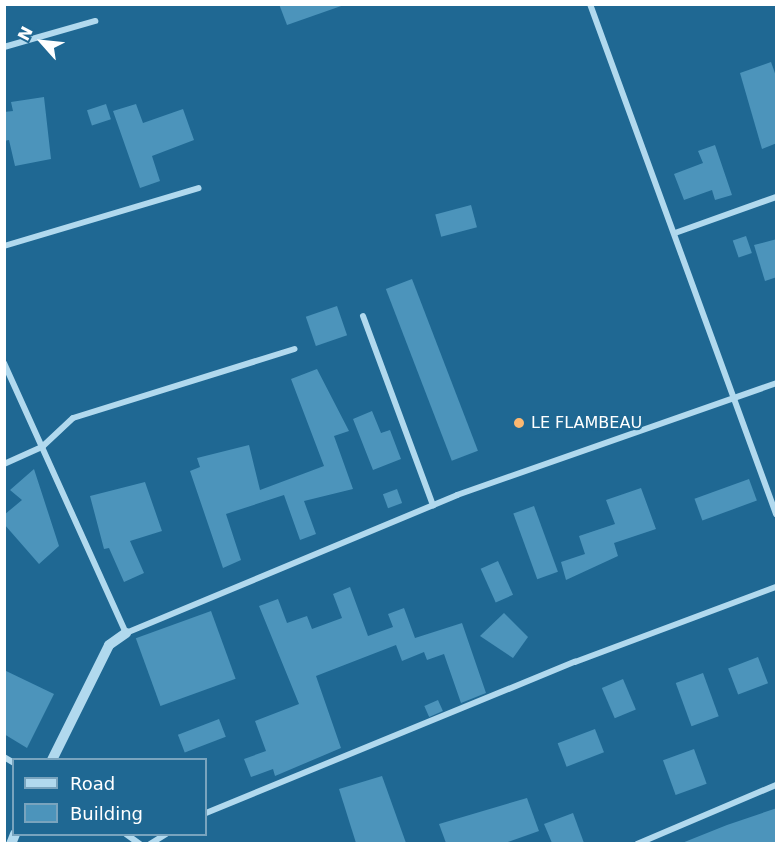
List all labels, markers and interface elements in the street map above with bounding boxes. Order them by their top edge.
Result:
north arrow [12,12,72,72]
text: N [14,23,37,44]
place label: LE FLAMBEAU [531,413,642,433]
marker: LE FLAMBEAU [512,416,526,430]
legend [12,758,207,836]
text: Road [70,773,115,794]
text: Building [70,803,143,824]

